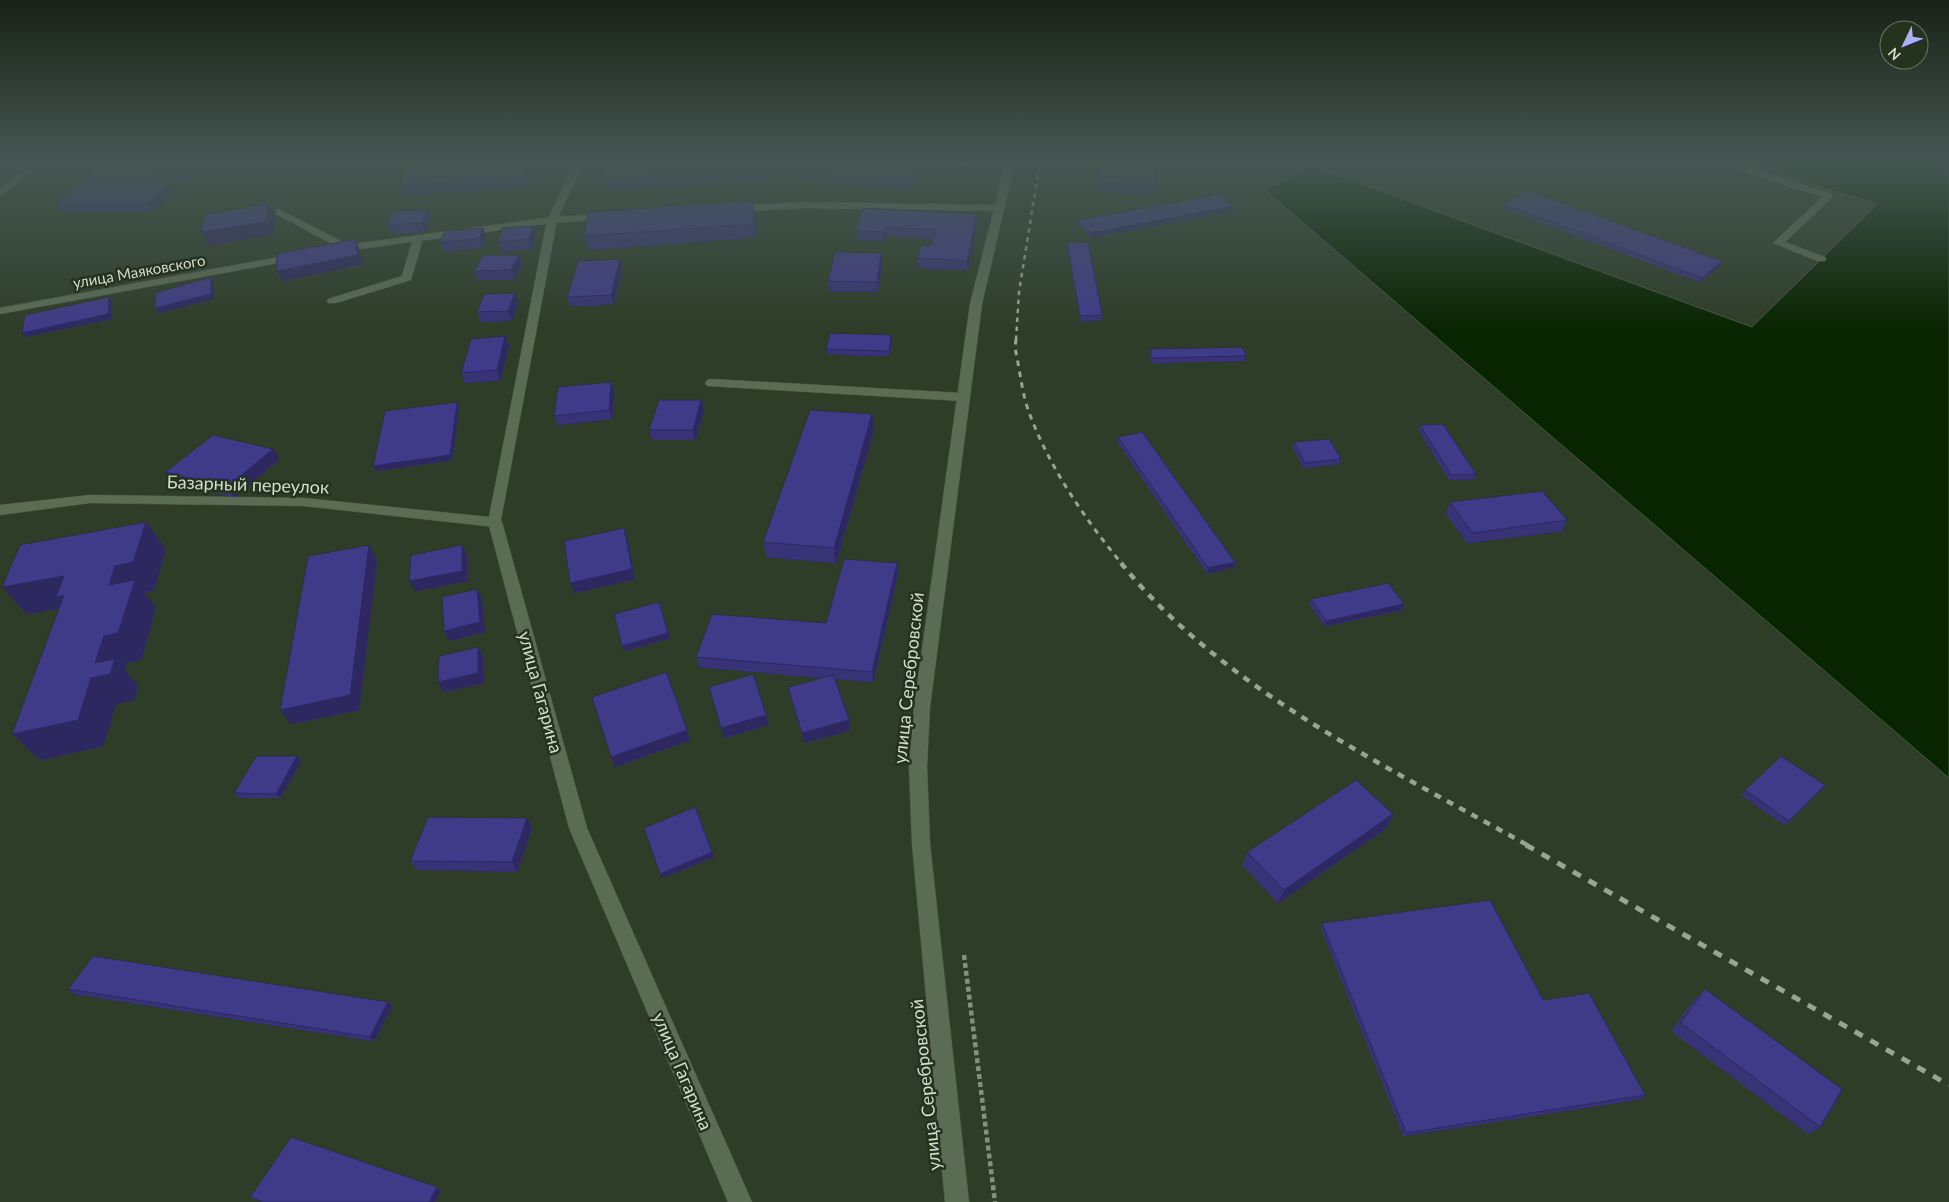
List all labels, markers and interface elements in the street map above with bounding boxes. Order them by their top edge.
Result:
north arrow [1879,20,1929,70]
text: N [1884,44,1904,64]
street label: улица Маяковского [71,250,207,292]
street label: Базарный переулок [166,470,330,498]
street label: улица Серебровской [888,591,928,765]
street label: улица Гагарина [514,629,568,755]
street label: улица Серебровской [905,998,945,1172]
street label: улица Гагарина [648,1009,718,1133]

